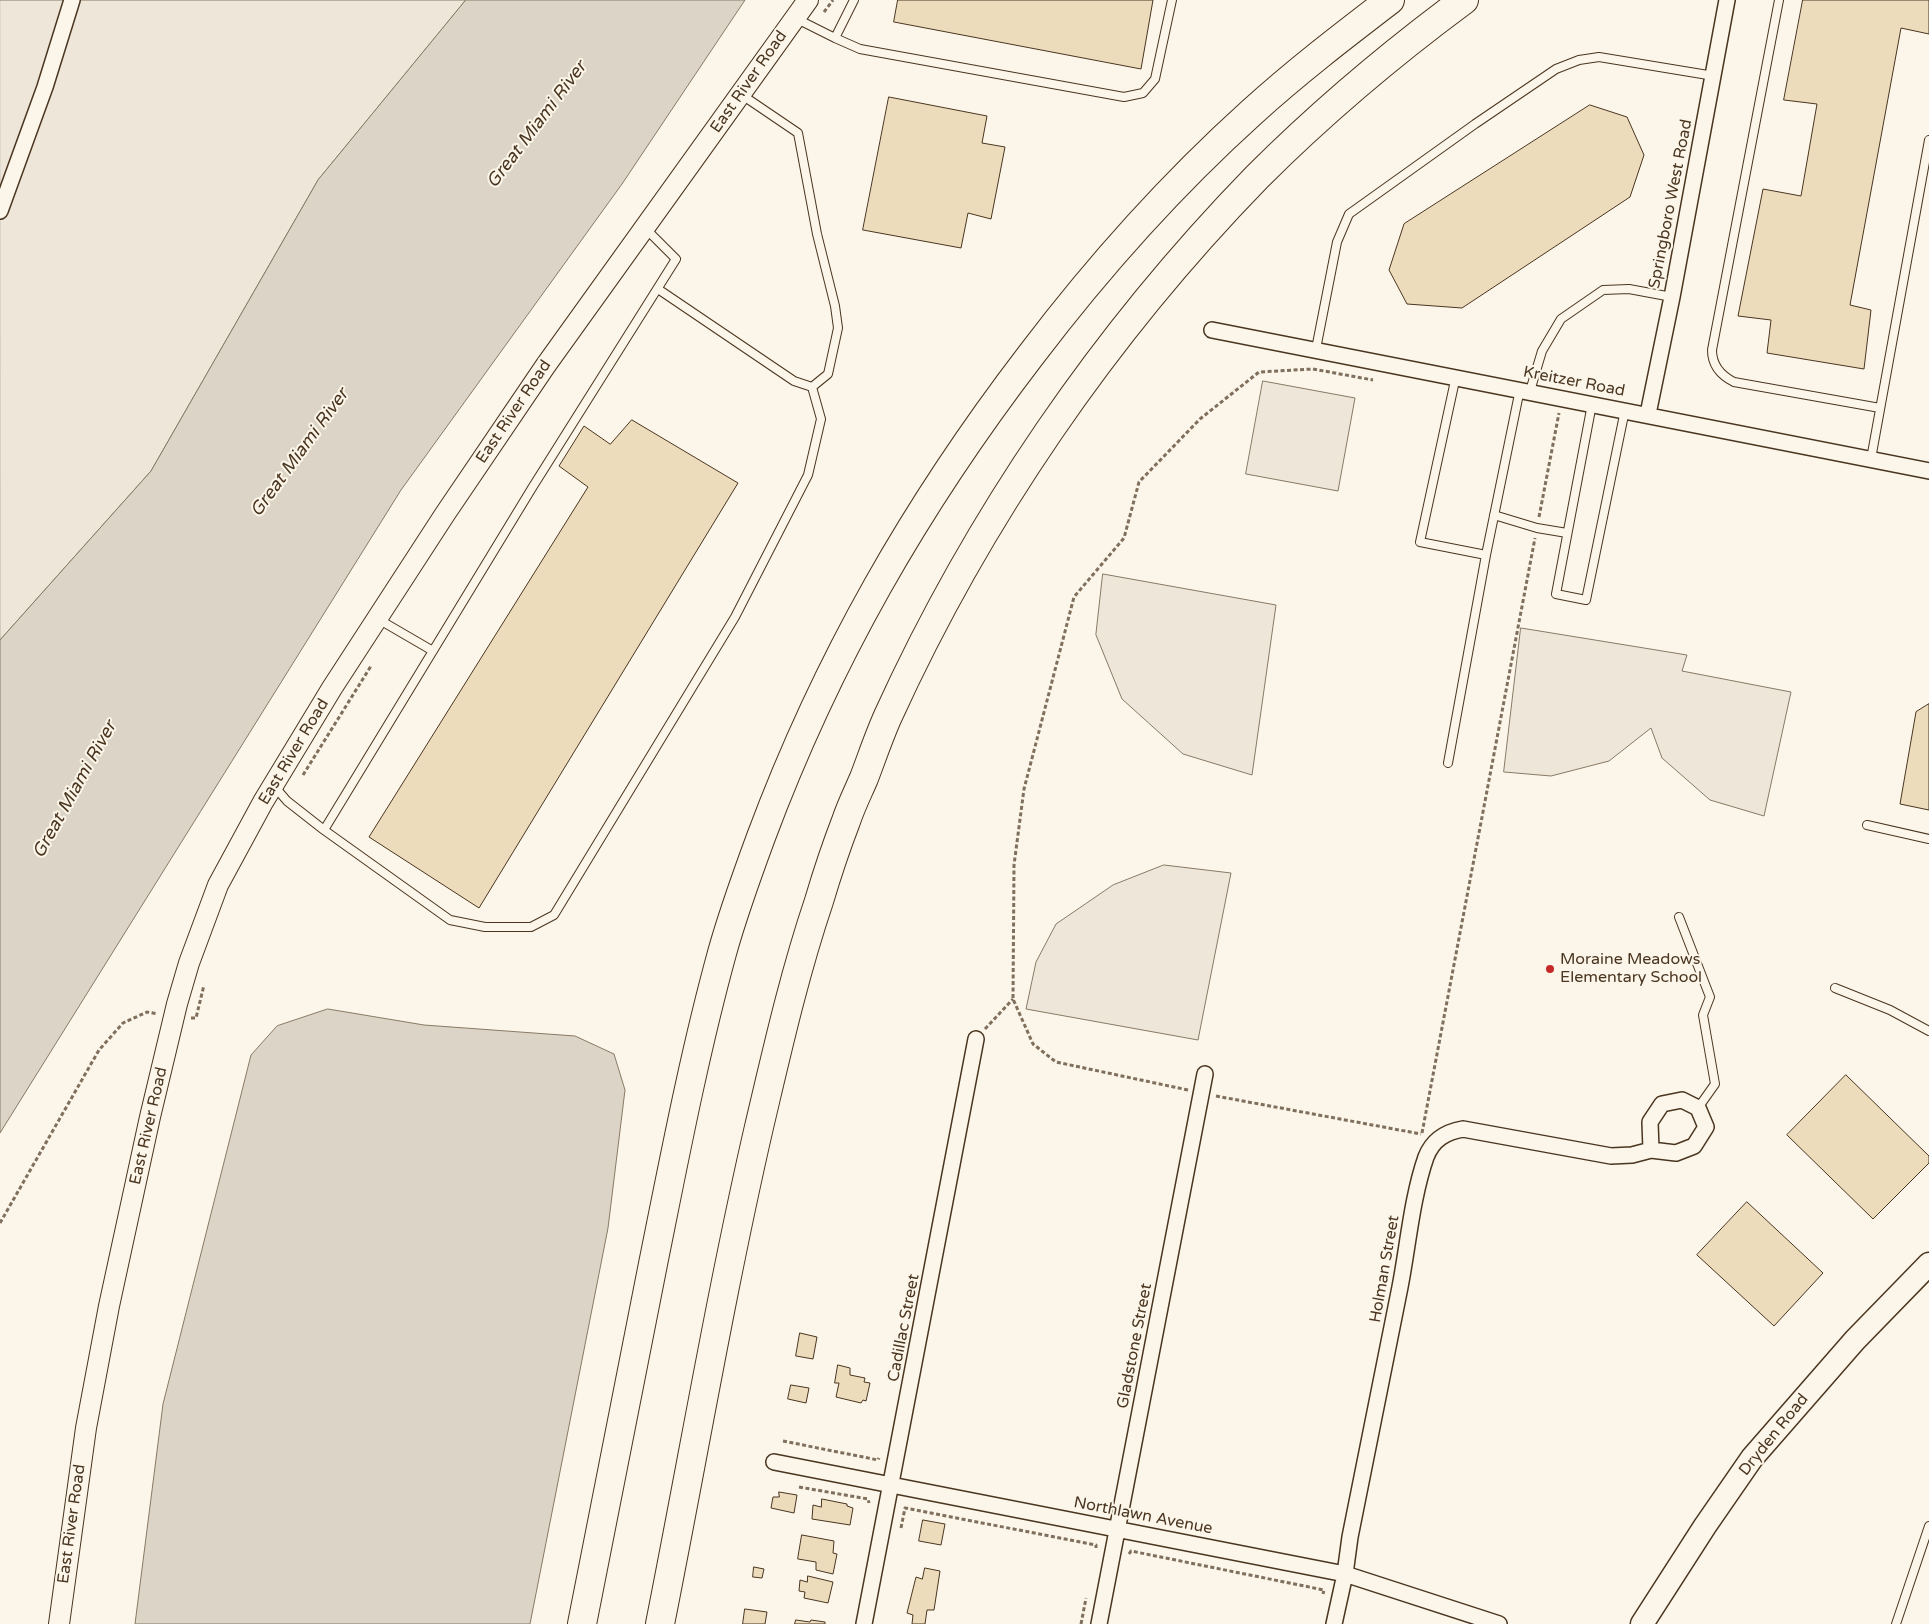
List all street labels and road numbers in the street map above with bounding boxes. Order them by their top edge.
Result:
street label: East River Road [707,27,791,137]
street label: Springboro West Road [1645,118,1697,290]
street label: East River Road [472,357,556,467]
street label: Kreitzer Road [1521,363,1627,401]
street label: East River Road [255,696,333,808]
street label: East River Road [126,1065,172,1187]
street label: Holman Street [1366,1214,1404,1324]
street label: Cadillac Street [884,1272,924,1384]
street label: Gladstone Street [1113,1282,1157,1410]
street label: Dryden Road [1735,1390,1813,1480]
street label: East River Road [54,1463,90,1585]
street label: Northlawn Avenue [1072,1493,1214,1539]

